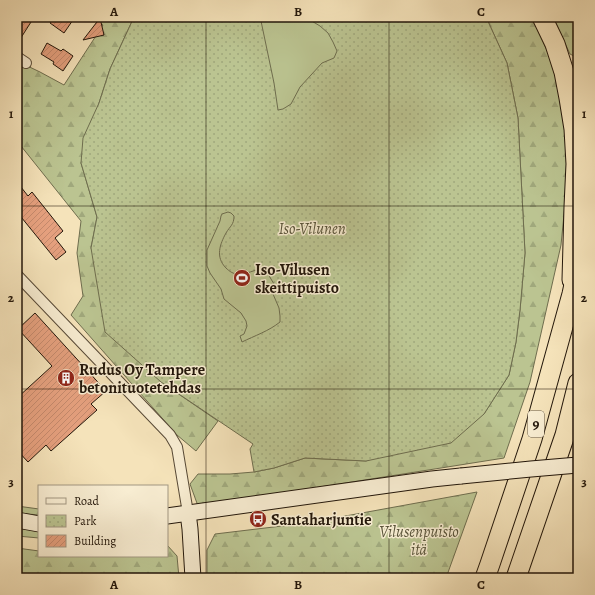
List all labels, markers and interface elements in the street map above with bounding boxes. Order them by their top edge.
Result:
text: A [109,3,119,20]
text: B [294,3,302,20]
text: C [477,3,485,20]
text: 1 [9,105,14,122]
text: 1 [582,105,587,122]
park label: Iso-Vilunen [278,218,346,240]
place label: Iso-Vilusen skeittipuisto [255,259,339,299]
sports icon: Iso-Vilusen skeittipuisto [232,268,252,288]
text: 2 [8,289,15,306]
text: 2 [581,289,588,306]
place label: Rudus Oy Tampere betonituotetehdas [78,359,205,399]
building icon: Rudus Oy Tampere betonituotetehdas [56,368,76,388]
road number: 9 [528,411,544,437]
text: 3 [8,473,14,490]
text: 3 [581,473,587,490]
legend [38,485,168,557]
text: Road [74,493,100,509]
bus stop icon: Santaharjuntie [248,509,268,529]
place label: Santaharjuntie [271,509,372,531]
text: Park [74,513,97,529]
park label: Vilusenpuisto itä [379,521,459,561]
text: Building [74,533,116,549]
text: A [109,576,119,593]
text: B [294,576,302,593]
text: C [477,576,485,593]

